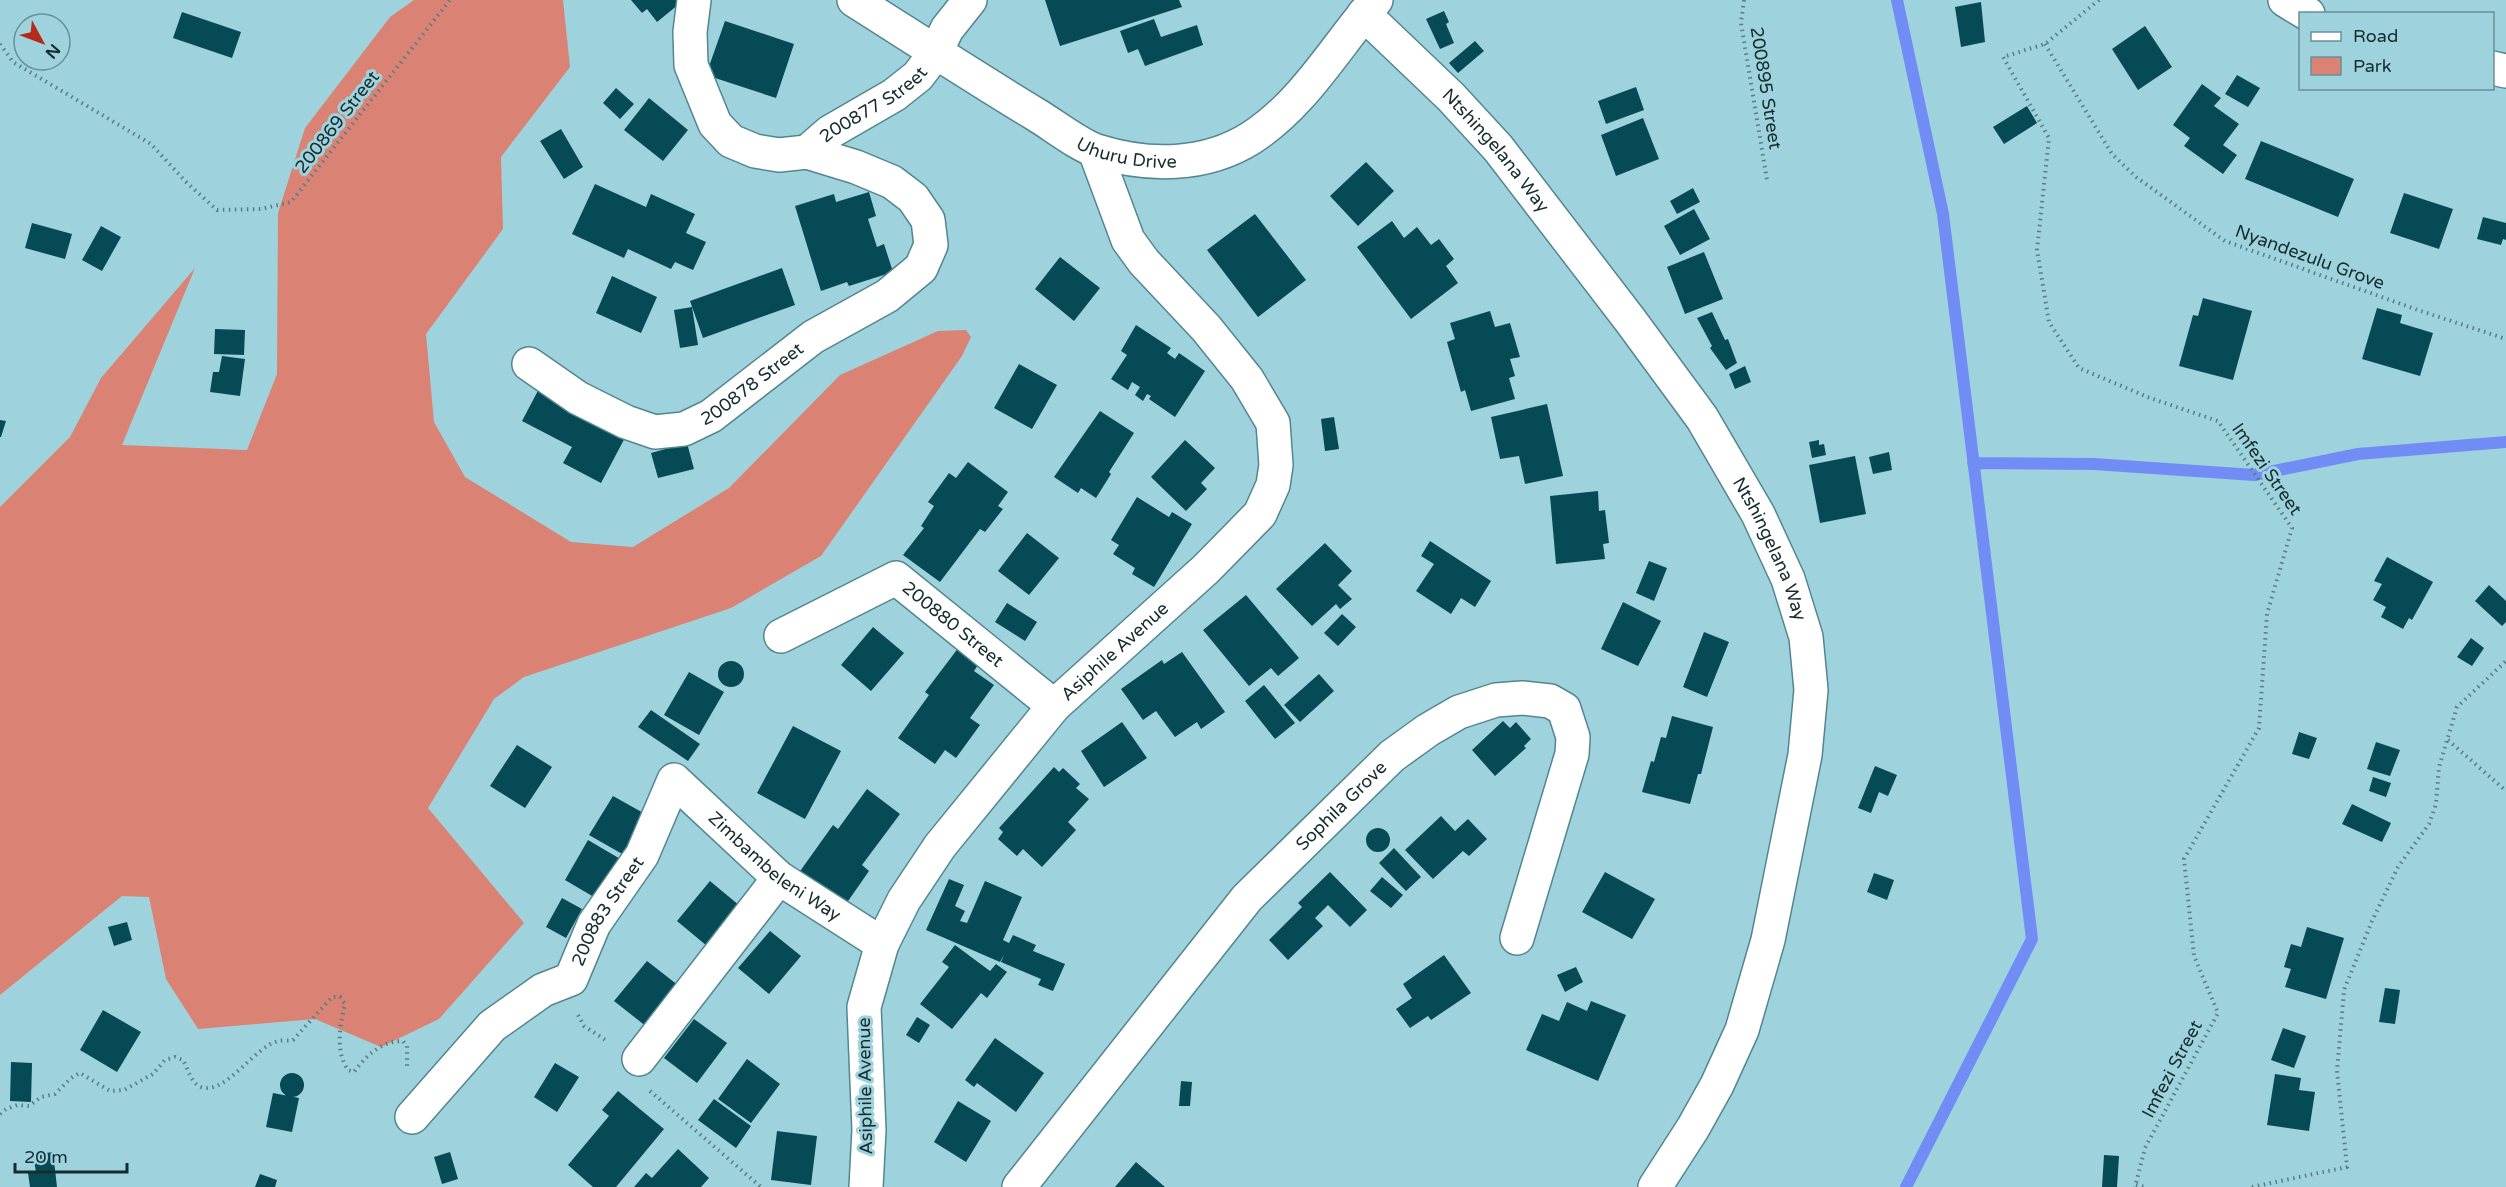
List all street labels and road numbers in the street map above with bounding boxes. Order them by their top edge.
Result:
street label: 200895 Street [1745,25,1787,151]
street label: 200877 Street [815,62,932,147]
street label: 200869 Street [290,66,384,178]
street label: Ntshingelana Way [1438,84,1554,217]
street label: Uhuru Drive [1072,132,1177,173]
street label: Nyandezulu Grove [2232,220,2388,294]
street label: 200878 Street [697,337,808,430]
street label: Imfezi Street [2227,419,2307,519]
street label: Ntshingelana Way [1728,473,1811,624]
street label: 200880 Street [898,576,1008,672]
street label: Asiphile Avenue [1056,597,1173,705]
street label: Sophila Grove [1291,756,1391,855]
street label: Zimbambeleni Way [704,807,845,926]
street label: 200883 Street [567,852,649,969]
street label: Imfezi Street [2137,1016,2207,1122]
street label: Asiphile Avenue [853,1017,877,1155]

